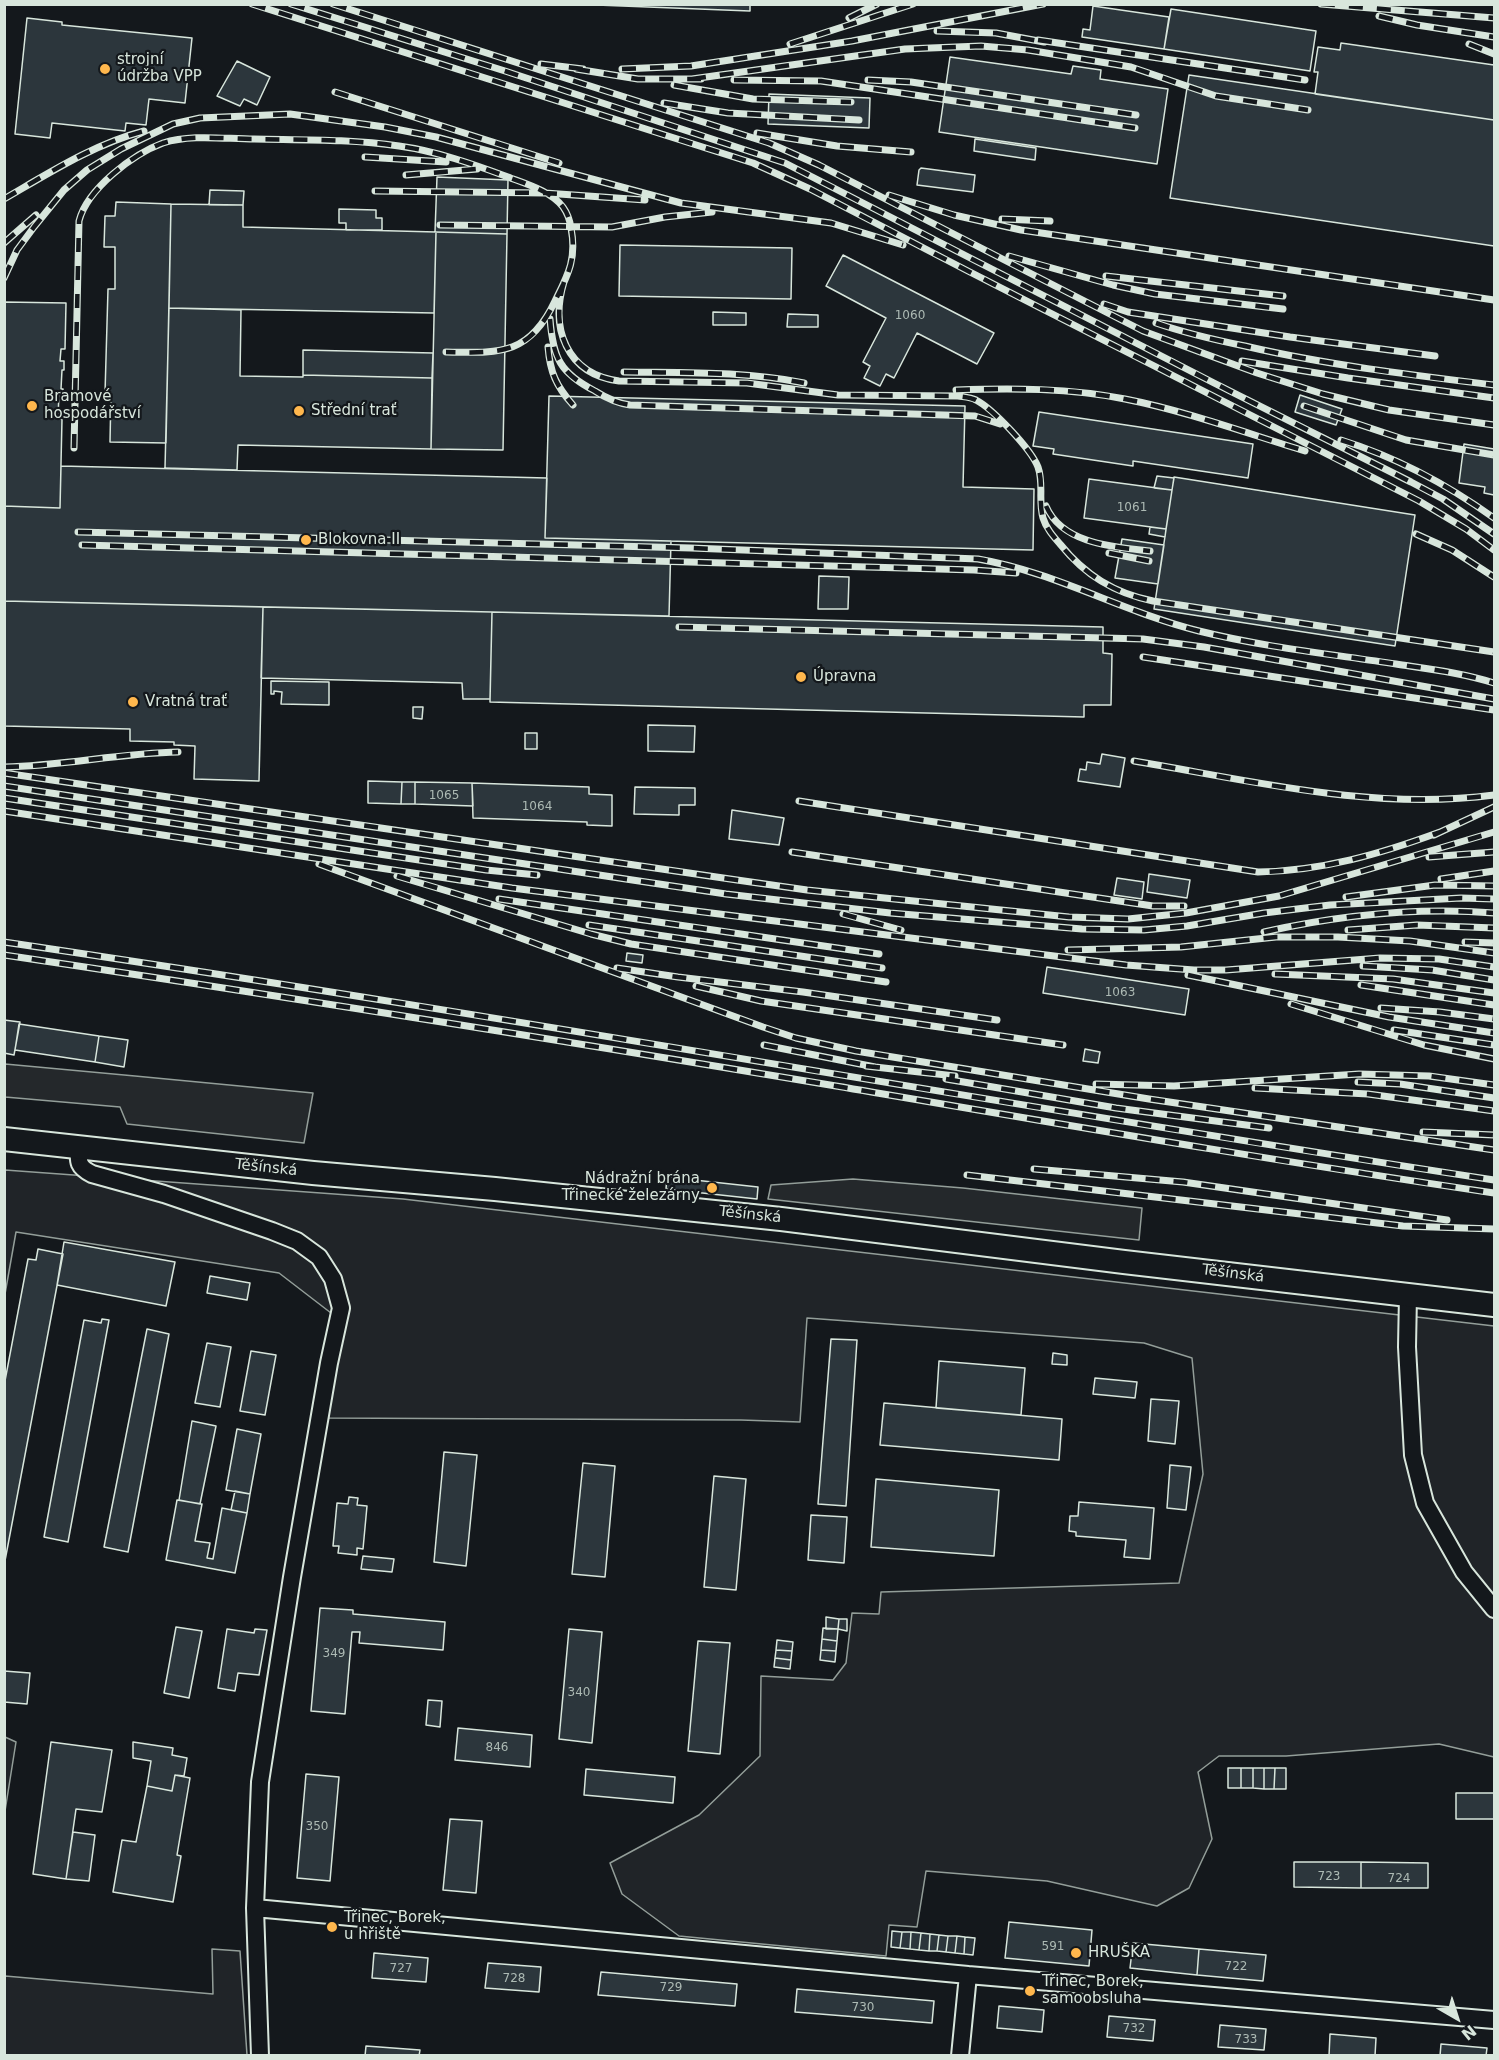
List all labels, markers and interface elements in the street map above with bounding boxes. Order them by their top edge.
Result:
place label: strojní údržba VPP [117,51,202,86]
marker: strojní údržba VPP [98,62,112,76]
house number: 1060 [895,309,925,323]
place label: Bramové hospodářství [44,388,141,423]
marker: Bramové hospodářství [25,399,39,413]
place label: Střední trať [311,402,397,420]
marker: Střední trať [292,404,306,418]
house number: 1061 [1117,501,1147,515]
place label: Blokovna II [318,531,400,549]
marker: Blokovna II [299,533,313,547]
place label: Úpravna [813,668,876,686]
marker: Úpravna [794,670,808,684]
place label: Vratná trať [145,693,227,711]
marker: Vratná trať [126,695,140,709]
house number: 1065 [429,789,459,803]
house number: 1064 [522,800,552,814]
house number: 1063 [1105,986,1135,1000]
street label: Těšínská [234,1156,298,1180]
place label: Nádražní brána Třinecké železárny [562,1170,700,1205]
marker: Nádražní brána Třinecké železárny [705,1181,719,1195]
street label: Těšínská [718,1203,782,1227]
street label: Těšínská [1201,1261,1265,1287]
house number: 349 [323,1647,345,1661]
house number: 340 [568,1686,590,1700]
house number: 846 [486,1741,508,1755]
house number: 350 [306,1820,328,1834]
house number: 723 [1318,1870,1340,1884]
house number: 724 [1388,1872,1410,1886]
place label: Třinec, Borek, u hřiště [344,1909,446,1944]
marker: Třinec, Borek, u hřiště [325,1920,339,1934]
house number: 591 [1042,1940,1064,1954]
place label: HRUŠKA [1088,1944,1150,1962]
marker: HRUŠKA [1069,1946,1083,1960]
house number: 722 [1225,1960,1247,1974]
house number: 727 [390,1962,412,1976]
house number: 728 [503,1972,525,1986]
place label: Třinec, Borek, samoobsluha [1042,1973,1144,2008]
house number: 729 [660,1981,682,1995]
marker: Třinec, Borek, samoobsluha [1023,1984,1037,1998]
north arrow [1427,1988,1487,2048]
house number: 730 [852,2001,874,2015]
text: N [1457,2021,1480,2044]
house number: 732 [1123,2022,1145,2036]
house number: 733 [1235,2033,1257,2047]

